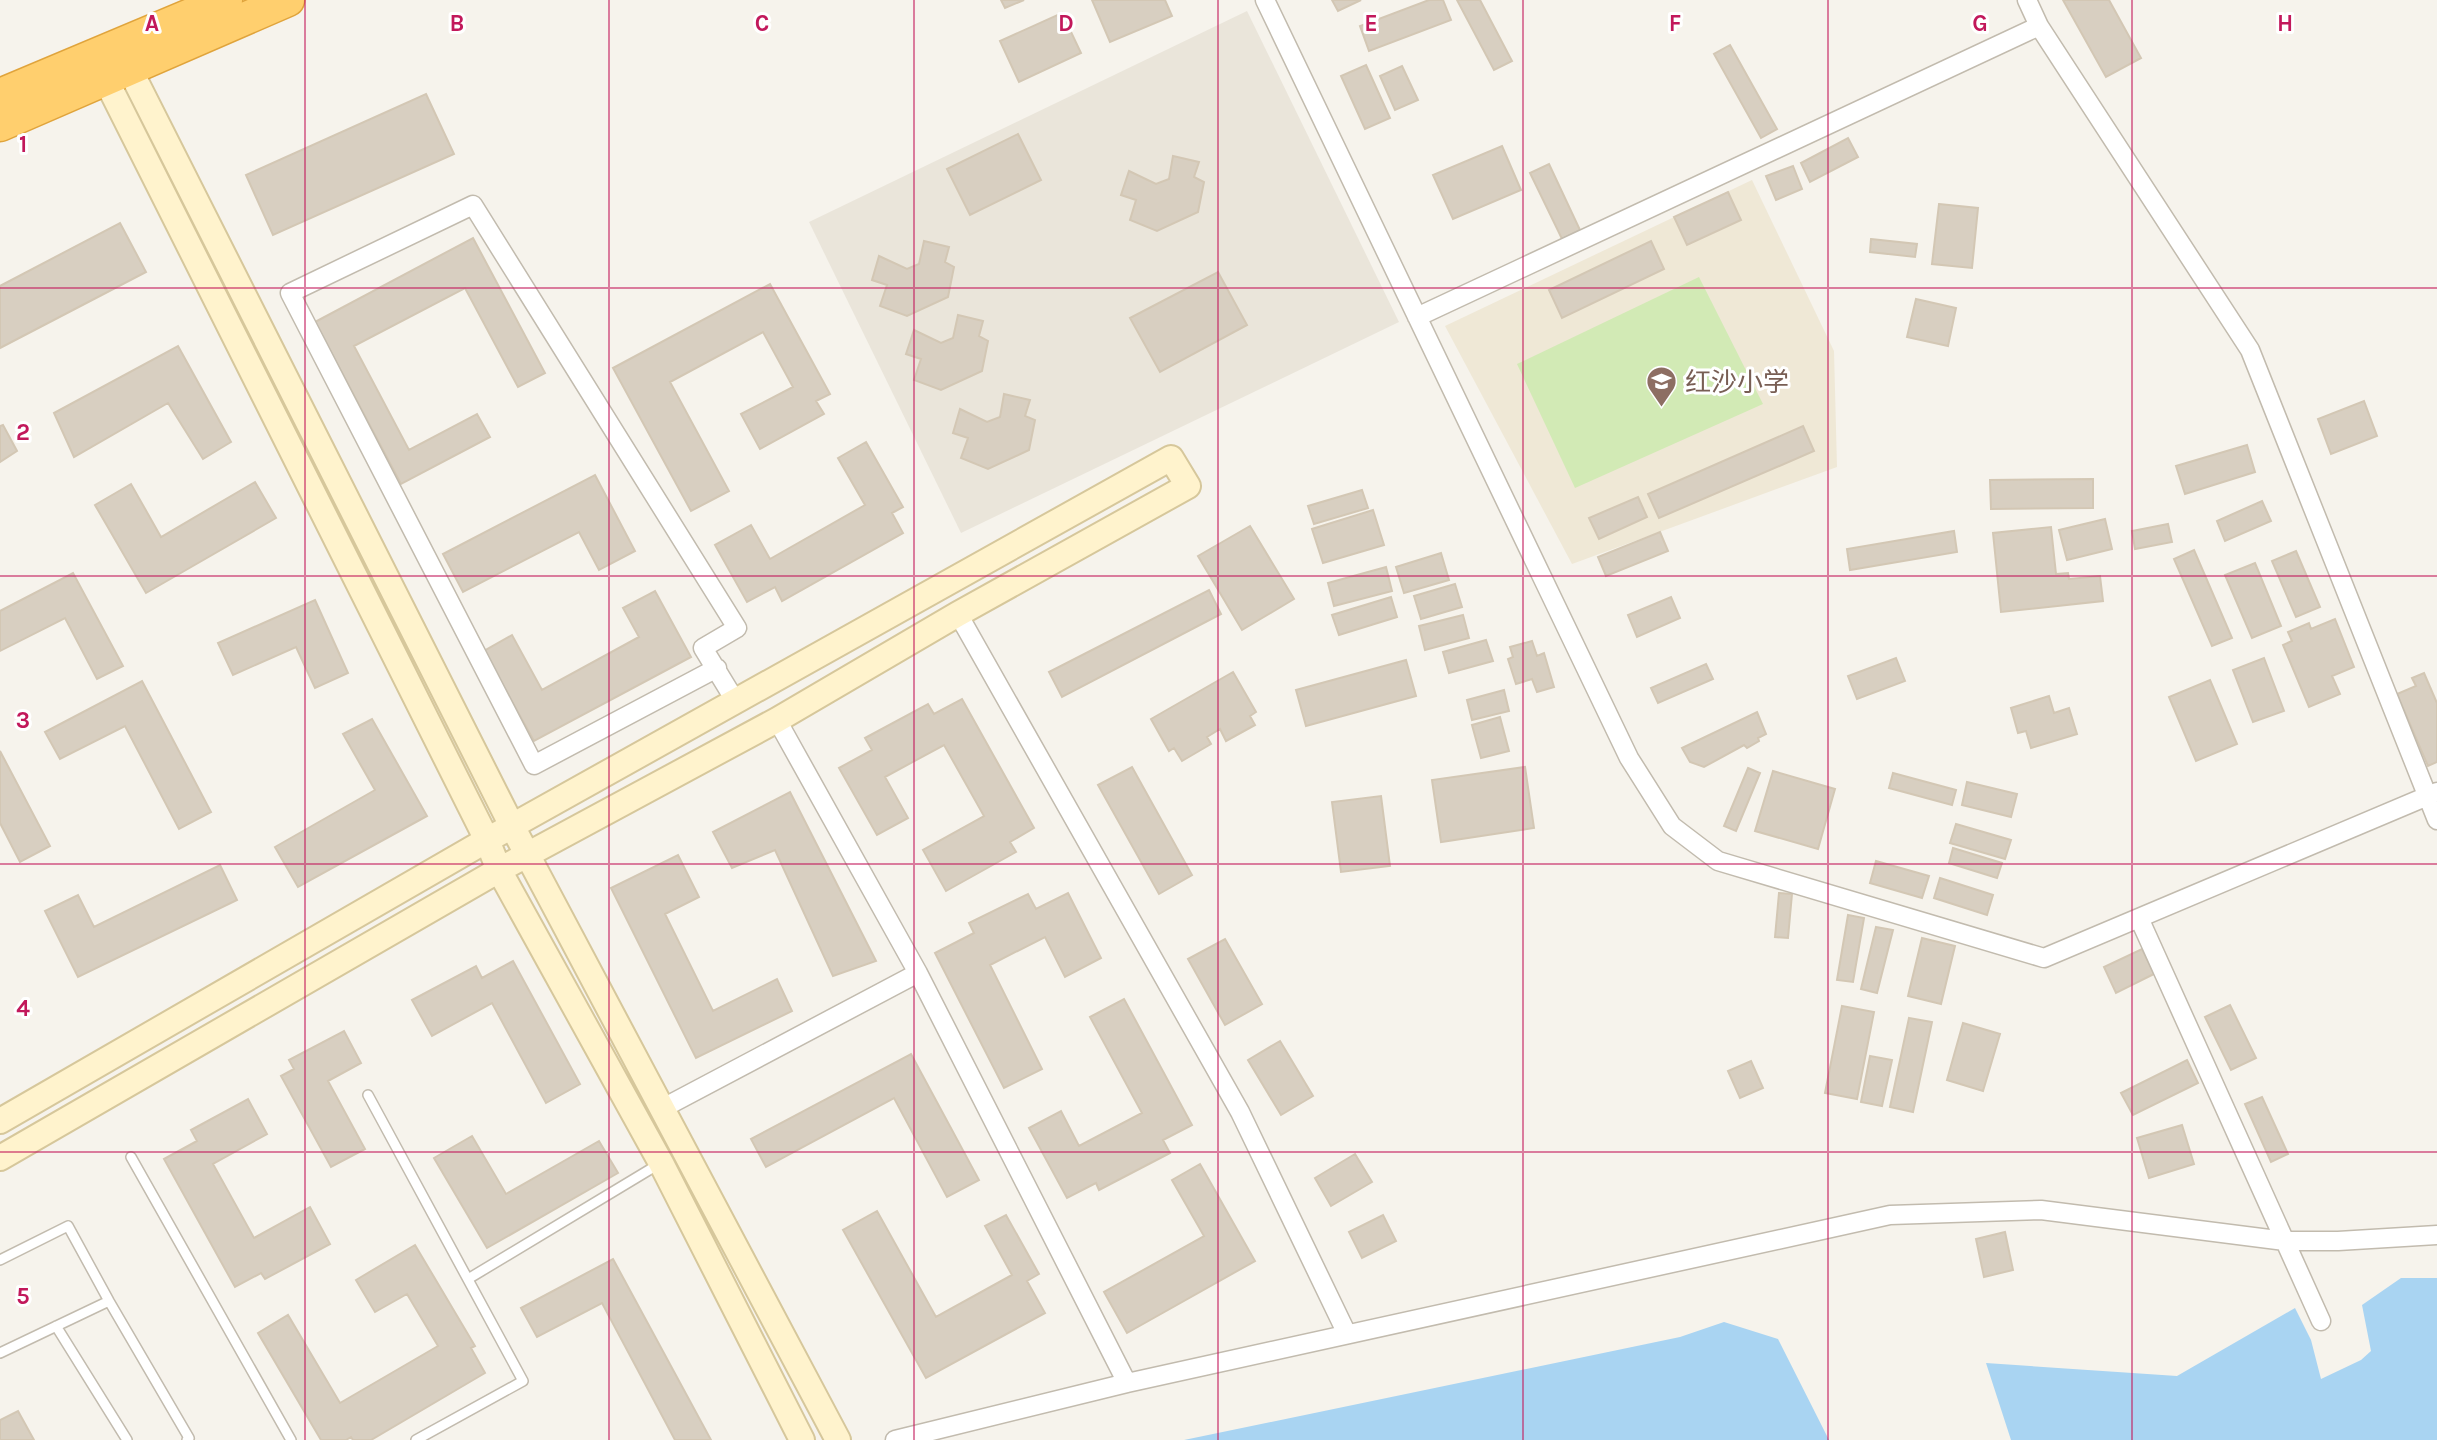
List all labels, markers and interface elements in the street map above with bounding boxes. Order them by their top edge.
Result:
text: A [145,10,159,37]
text: B [450,10,464,37]
text: C [755,10,769,37]
text: D [1058,10,1074,37]
text: E [1364,10,1378,37]
text: F [1669,10,1681,37]
text: G [1972,10,1988,37]
text: H [2277,10,2293,37]
text: 1 [19,131,27,158]
school or university icon: 红沙小学 [1645,365,1679,409]
place label: 红沙小学 [1685,367,1789,398]
text: 2 [16,419,30,446]
text: 3 [16,707,30,734]
text: 4 [16,995,30,1022]
text: 5 [16,1283,30,1310]

